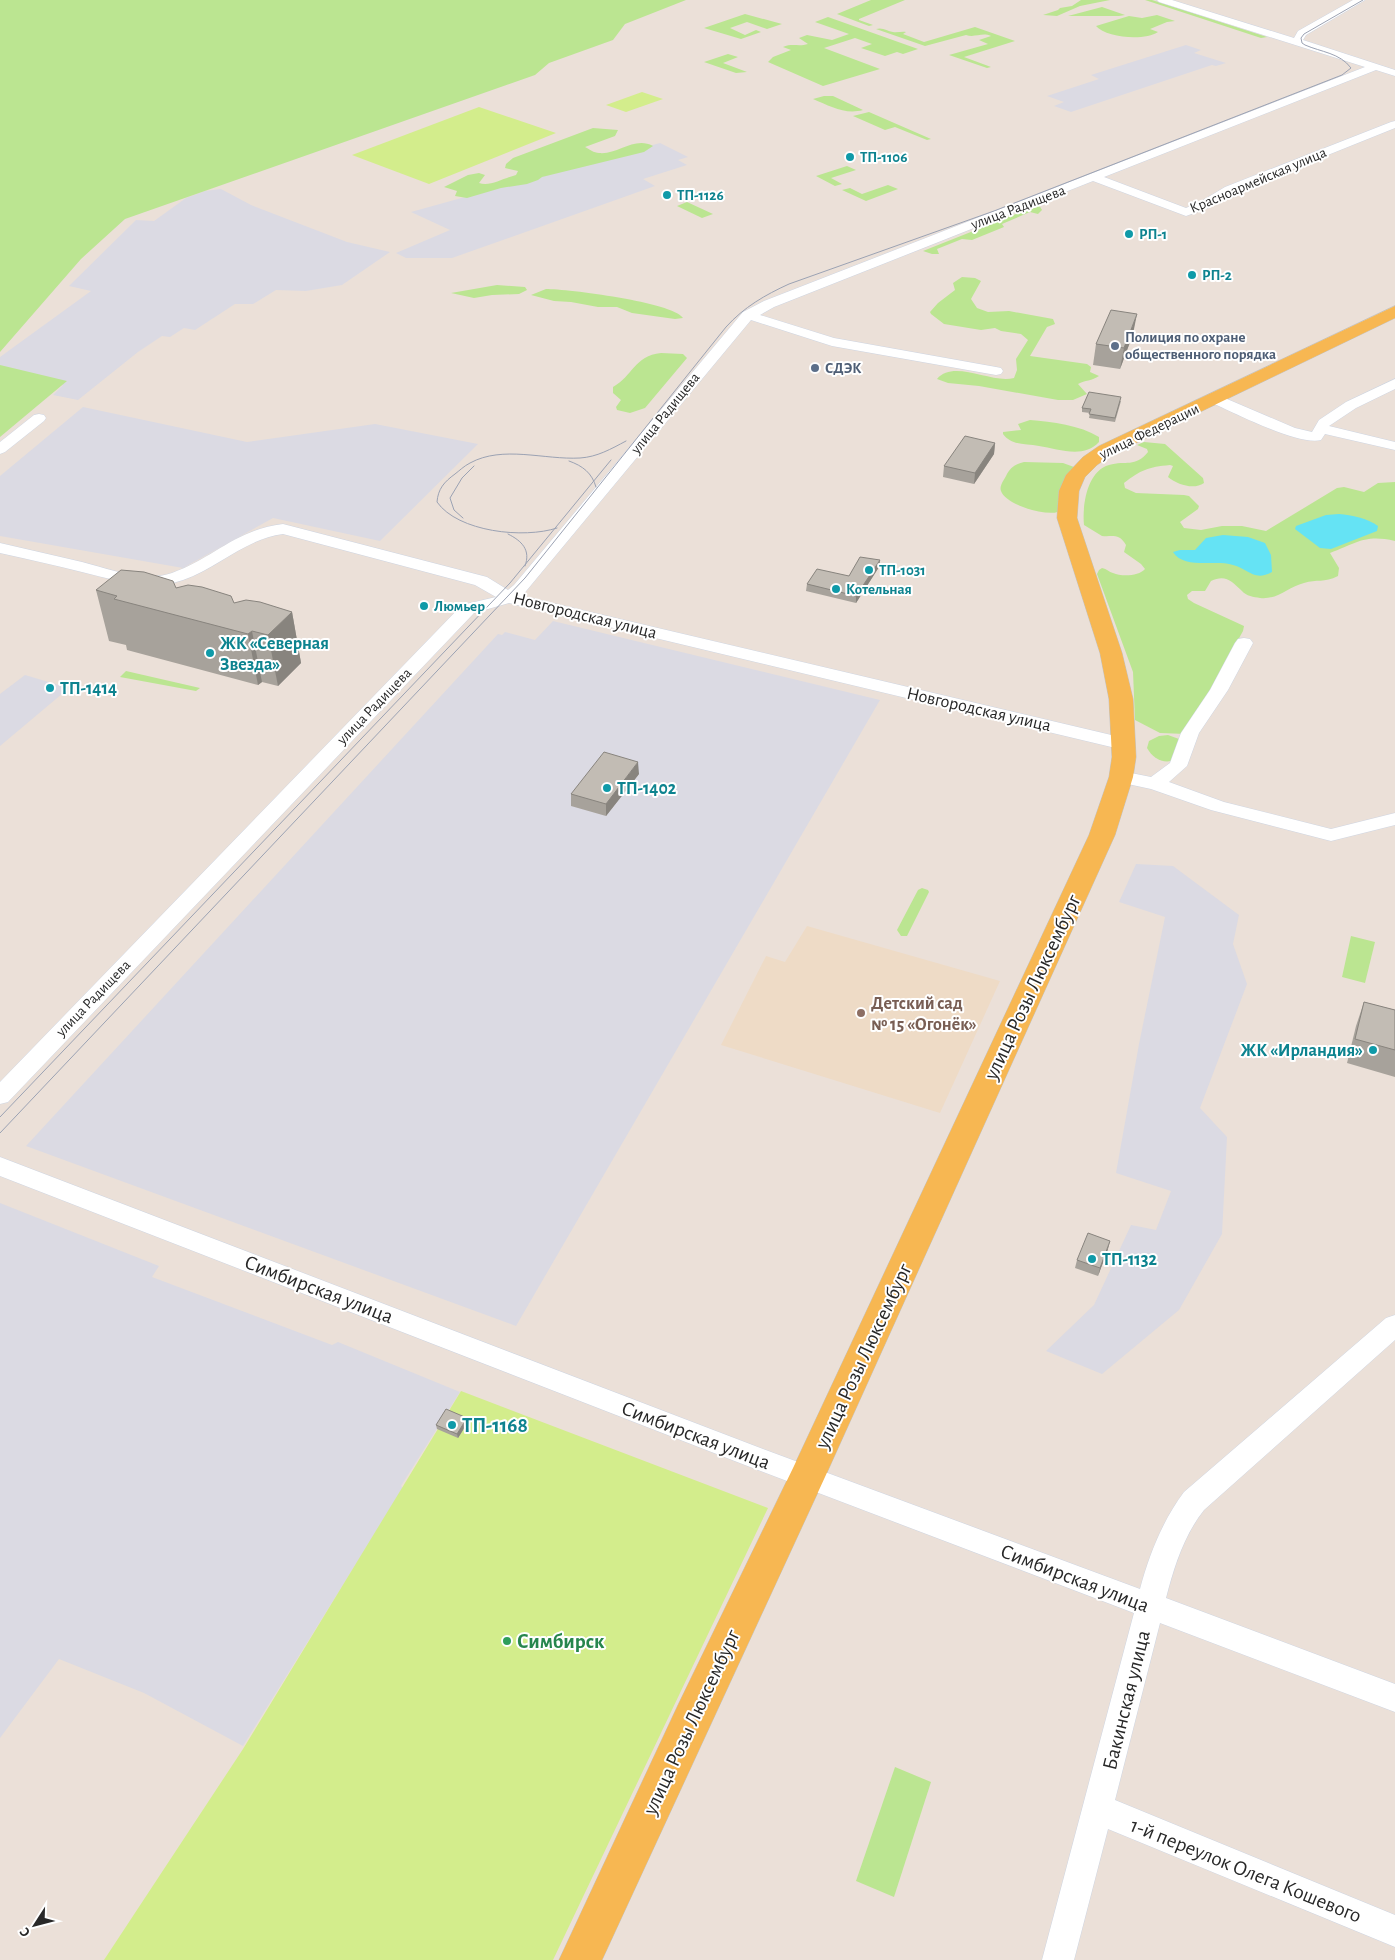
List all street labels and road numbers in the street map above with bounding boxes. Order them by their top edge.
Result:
street label: Красноармейская улица [1188,145,1329,216]
street label: улица Радищева [968,183,1068,233]
street label: улица Радищева [628,370,703,458]
street label: улица Федерации [1096,401,1201,462]
street label: Новгородская улица [511,589,659,643]
street label: улица Радищева [334,665,414,748]
street label: Новгородская улица [905,685,1053,735]
street label: улица Розы Люксембург [980,891,1085,1084]
street label: улица Радищева [53,957,133,1040]
street label: Симбирская улица [242,1251,396,1328]
street label: улица Розы Люксембург [811,1260,916,1453]
street label: Симбирская улица [619,1397,773,1474]
street label: Симбирская улица [998,1540,1152,1617]
street label: улица Розы Люксембург [639,1626,744,1819]
street label: Бакинская улица [1099,1628,1154,1772]
street label: 1-й переулок Олега Кошевого [1127,1814,1364,1926]

